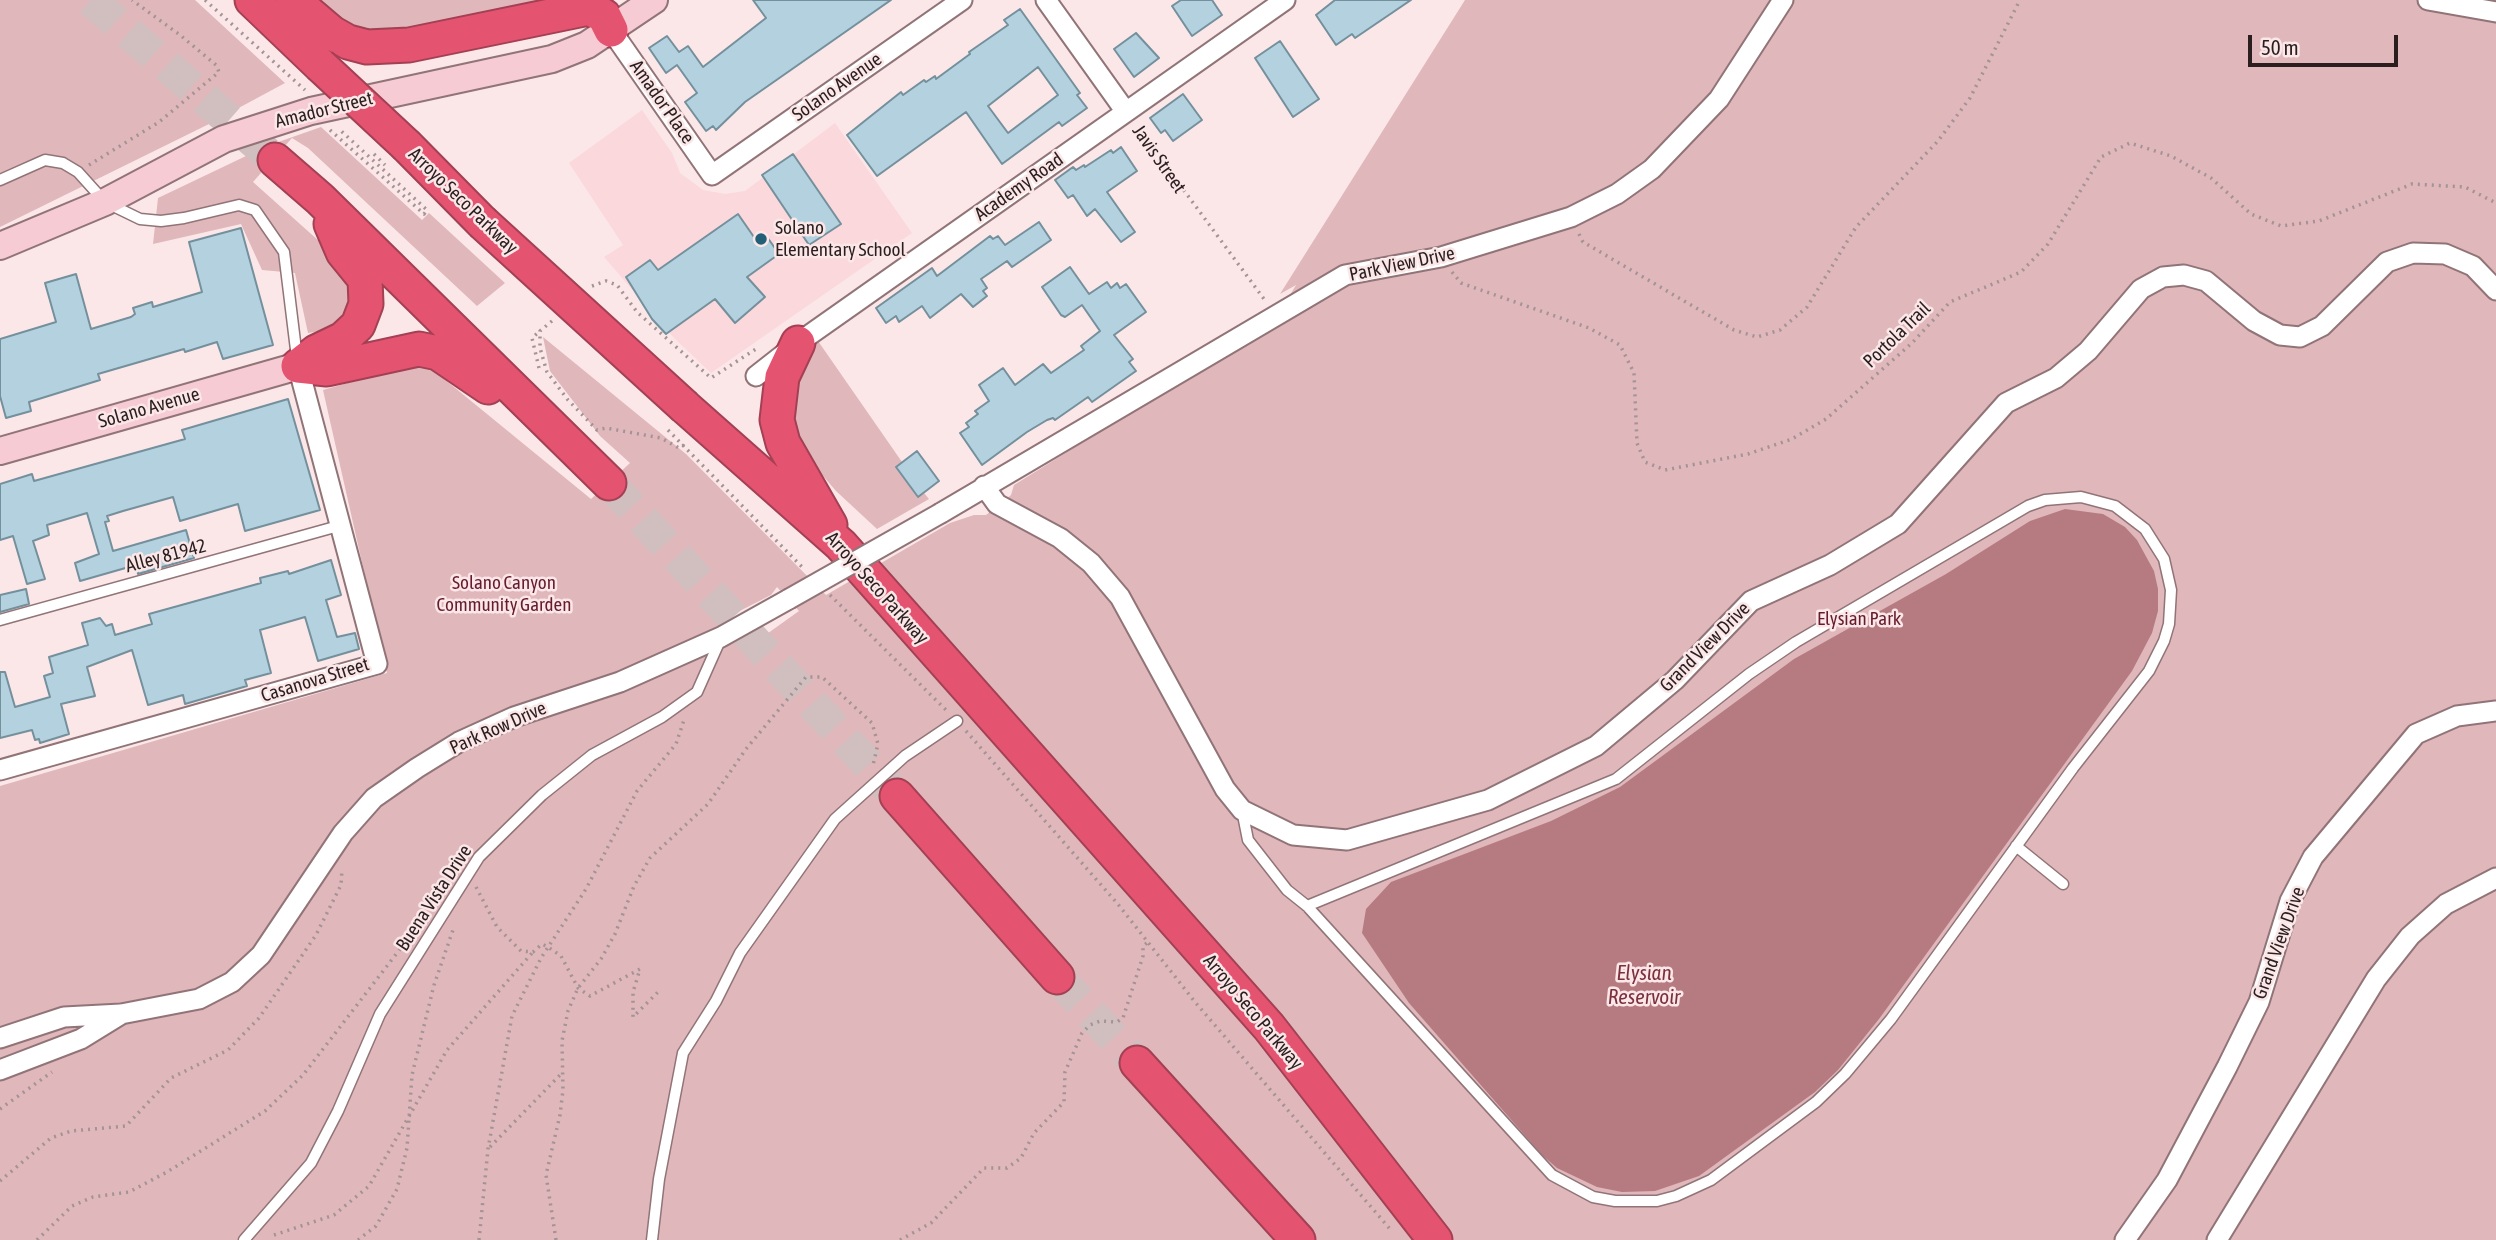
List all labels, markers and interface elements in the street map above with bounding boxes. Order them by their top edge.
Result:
scale bar [2251,21,2402,65]
text: 50 m [2261,35,2299,59]
street label: Solano Avenue [788,48,886,126]
street label: Amador Place [625,56,699,148]
street label: Amador Street [273,87,375,133]
street label: Javis Street [1127,120,1191,198]
street label: Arroyo Seco Parkway [404,143,522,259]
street label: Academy Road [970,148,1068,226]
place label: Solano Elementary School [775,217,906,261]
marker: Solano Elementary School [753,231,769,247]
street label: Park View Drive [1347,242,1457,286]
street label: Portola Trail [1859,297,1935,373]
street label: Solano Avenue [96,383,202,433]
street label: Arroyo Seco Parkway [821,527,933,649]
street label: Alley 81942 [123,534,209,578]
park label: Solano Canyon Community Garden [437,572,571,616]
street label: Grand View Drive [1655,597,1755,697]
park label: Elysian Park [1817,608,1901,630]
street label: Casanova Street [258,653,372,707]
street label: Park Row Drive [446,697,550,759]
street label: Buena Vista Drive [391,841,477,955]
street label: Grand View Drive [2248,884,2310,1002]
street label: Arroyo Seco Parkway [1198,950,1308,1074]
water label: Elysian Reservoir [1608,960,1680,1010]

